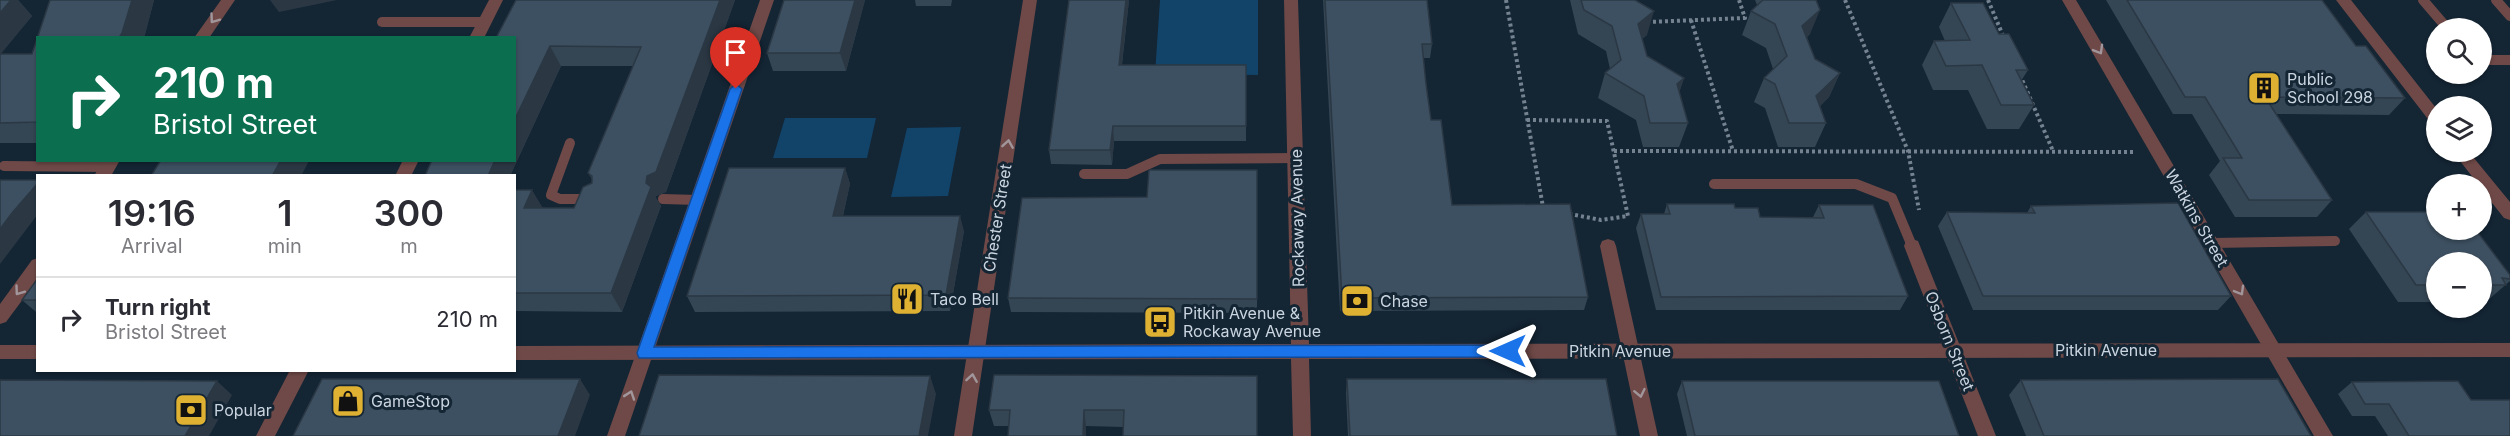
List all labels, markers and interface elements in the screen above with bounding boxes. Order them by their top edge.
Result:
one-way arrow [210,12,221,23]
map controls [2426,18,2492,318]
button: search [2426,18,2492,84]
pin [710,27,761,89]
icon: arrive [719,36,752,69]
one-way arrow [2092,44,2103,55]
text: 210 m [153,57,274,108]
icon: right [54,60,132,138]
place label: Public School 298 [2287,69,2373,107]
building icon: Public School 298 [2246,70,2282,106]
button: layers [2426,96,2492,162]
text: Bristol Street [153,108,317,141]
one-way arrow [1002,139,1014,149]
street label: Rockaway Avenue [1286,149,1308,287]
street label: Chester Street [979,163,1015,273]
street label: Watkins Street [2161,166,2233,270]
button: + [2426,174,2492,240]
text: 19:16 [108,191,196,235]
text: 1 [277,191,292,235]
text: 300 [374,191,444,235]
text: Arrival [121,234,183,258]
text: min [268,234,302,258]
text: m [400,234,418,258]
button: − [2426,252,2492,318]
restaurant icon: Taco Bell [889,281,925,317]
bank icon: Chase [1339,283,1375,319]
one-way arrow [15,284,26,295]
one-way arrow [2233,285,2244,295]
street label: Osborn Street [1921,288,1979,394]
place label: Taco Bell [930,289,999,309]
place label: Chase [1380,291,1428,311]
text: Turn right [105,294,211,320]
icon: right [54,303,87,336]
place label: Pitkin Avenue & Rockaway Avenue [1183,303,1321,341]
bus stop icon: Pitkin Avenue & Rockaway Avenue [1142,304,1178,340]
text: 210 m [436,306,498,332]
position arrow [1476,319,1540,383]
text: Bristol Street [105,320,227,344]
street label: Pitkin Avenue [2055,340,2157,360]
street label: Pitkin Avenue [1569,341,1671,361]
one-way arrow [966,374,978,383]
shop icon: GameStop [330,383,366,419]
one-way arrow [1632,388,1645,398]
one-way arrow [623,390,636,401]
place label: GameStop [371,391,450,411]
bank icon: Popular [173,392,209,428]
place label: Popular [214,400,272,420]

